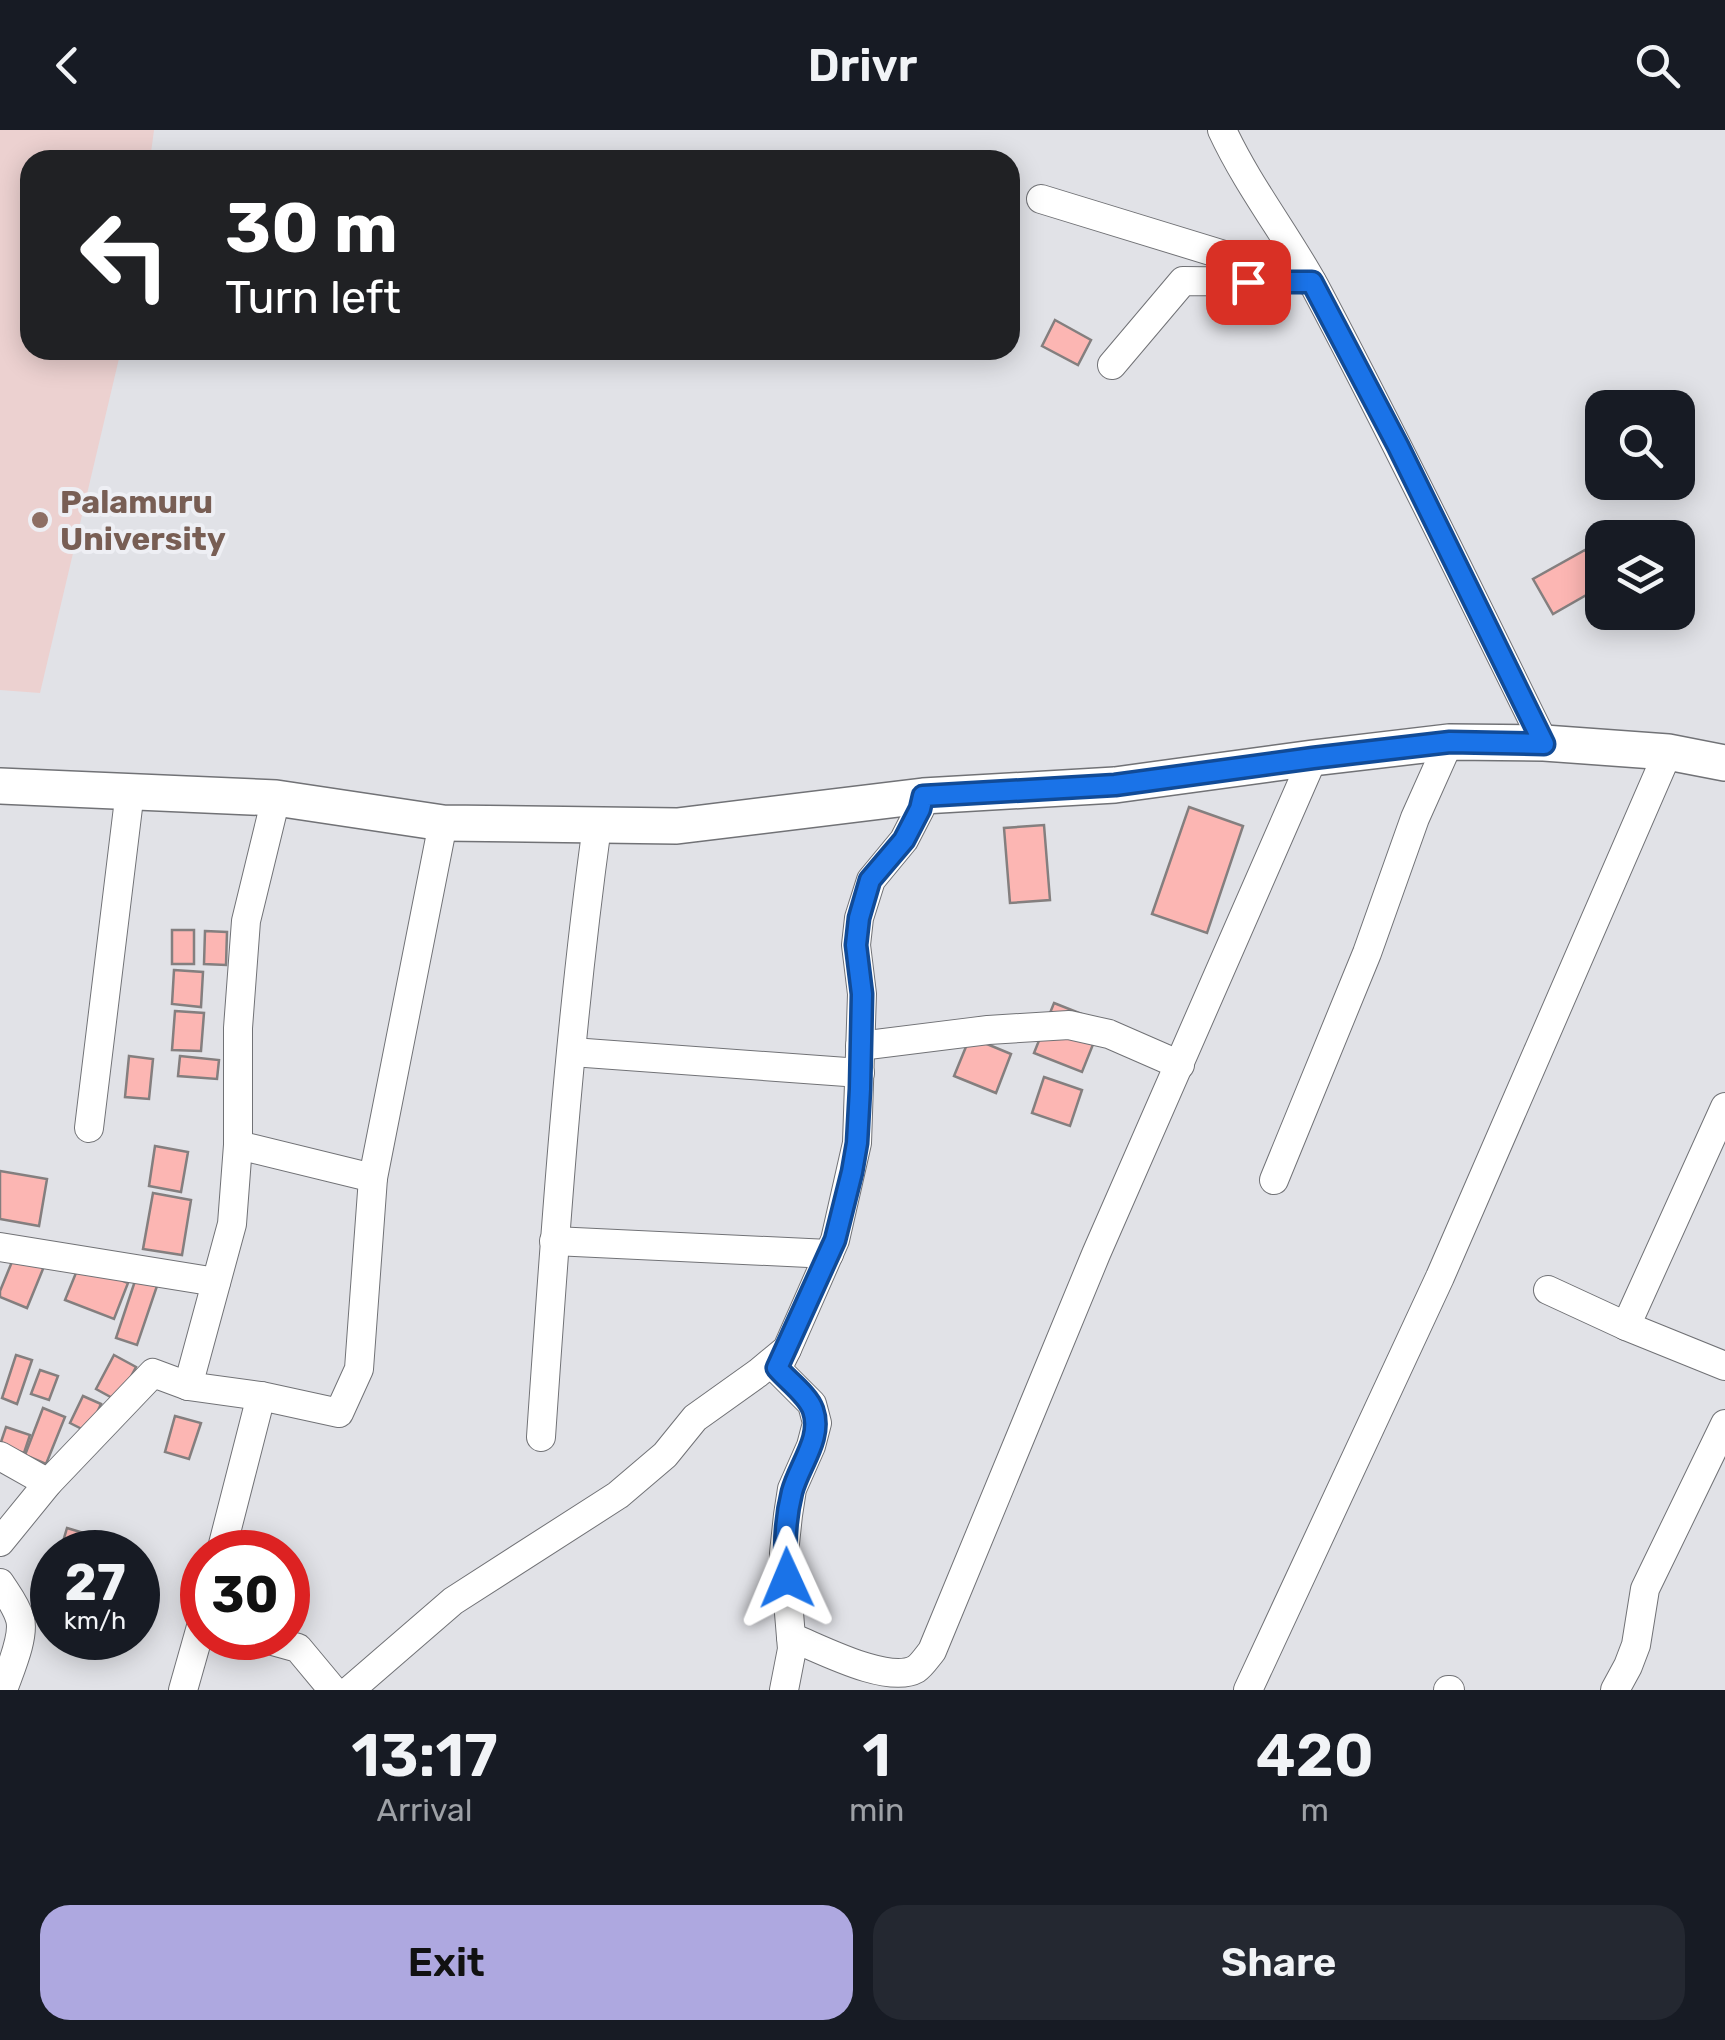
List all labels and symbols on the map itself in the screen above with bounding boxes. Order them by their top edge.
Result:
pin [1206,240,1291,325]
place label: Palamuru University [60,483,226,558]
marker: Palamuru University [29,509,51,531]
position arrow [735,1526,839,1630]
speed limit sign: 30 [180,1530,310,1660]

